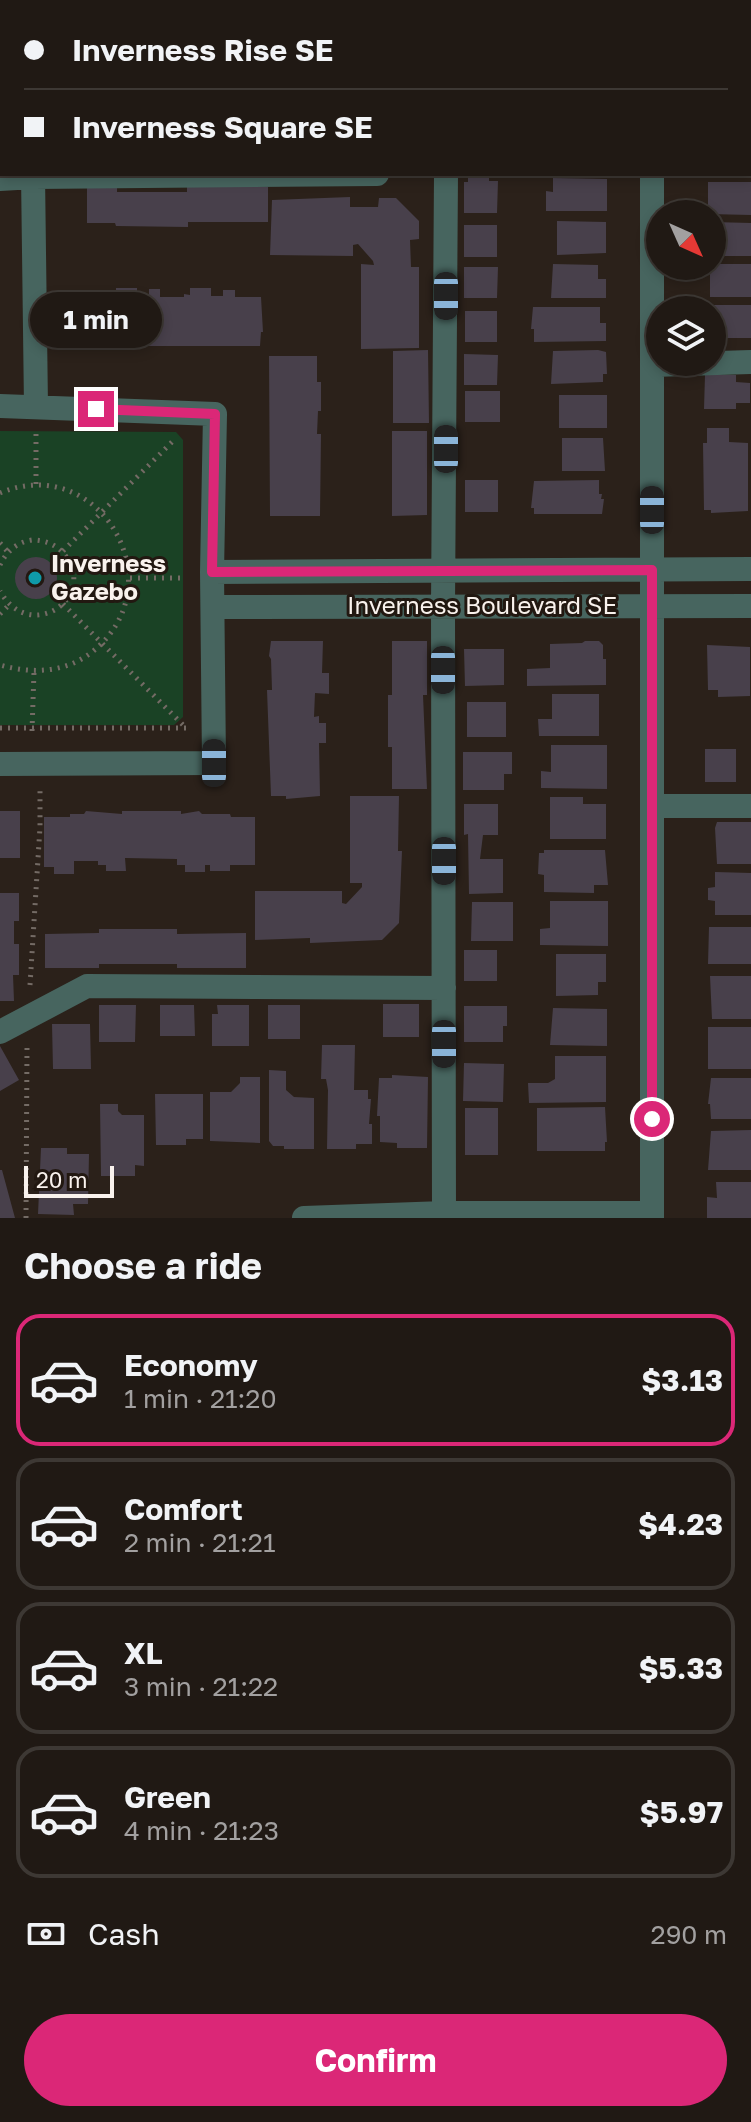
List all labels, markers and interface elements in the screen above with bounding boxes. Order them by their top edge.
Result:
text: Inverness Rise SE [72,32,334,68]
text: Inverness Square SE [72,109,373,145]
north arrow [646,200,726,280]
map controls [646,200,726,376]
car [434,272,458,320]
callout: 1 min [30,293,162,349]
button: layers [646,296,726,376]
text: 1 min [63,304,129,335]
route end [78,391,114,427]
car [434,425,458,473]
car [640,486,664,534]
place label: Inverness Gazebo [51,548,166,605]
marker: Inverness Gazebo [26,569,44,587]
street label: Inverness Boulevard SE [347,590,617,619]
car [431,646,455,694]
car [202,739,226,787]
car [432,837,456,885]
car [432,1020,456,1068]
route start [634,1101,670,1137]
scale bar [24,1162,114,1198]
text: 20 m [36,1166,87,1193]
text: Choose a ride [24,1244,262,1287]
icon: car [28,1344,100,1416]
text: Economy [124,1347,258,1383]
text: $3.13 [641,1362,723,1398]
text: 1 min · 21:20 [124,1383,277,1414]
icon: car [28,1488,100,1560]
text: Comfort [124,1491,243,1527]
text: $4.23 [638,1506,723,1542]
text: 2 min · 21:21 [124,1527,276,1558]
icon: car [28,1632,100,1704]
text: XL [124,1635,163,1671]
text: $5.33 [638,1650,723,1686]
text: 3 min · 21:22 [124,1671,278,1702]
icon: car [28,1776,100,1848]
text: Green [124,1779,211,1815]
text: $5.97 [640,1794,723,1830]
text: 4 min · 21:23 [124,1815,279,1846]
icon: cash [24,1912,68,1956]
text: Cash [88,1916,160,1952]
text: 290 m [651,1919,727,1950]
button: Confirm [24,2014,727,2106]

